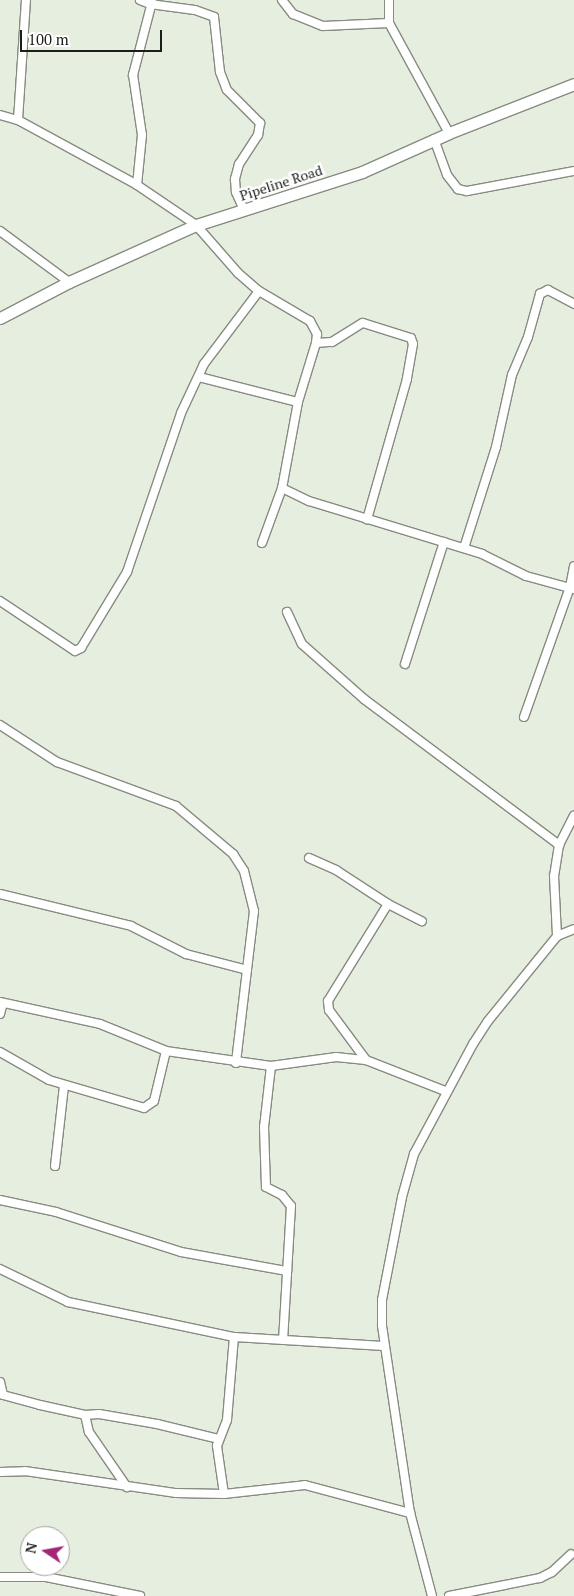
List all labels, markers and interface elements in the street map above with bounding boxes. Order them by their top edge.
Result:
scale bar [22,20,165,52]
text: 100 m [28,29,69,49]
street label: Pipeline Road [238,162,324,204]
north arrow [20,1526,70,1576]
text: N [20,1541,41,1555]

